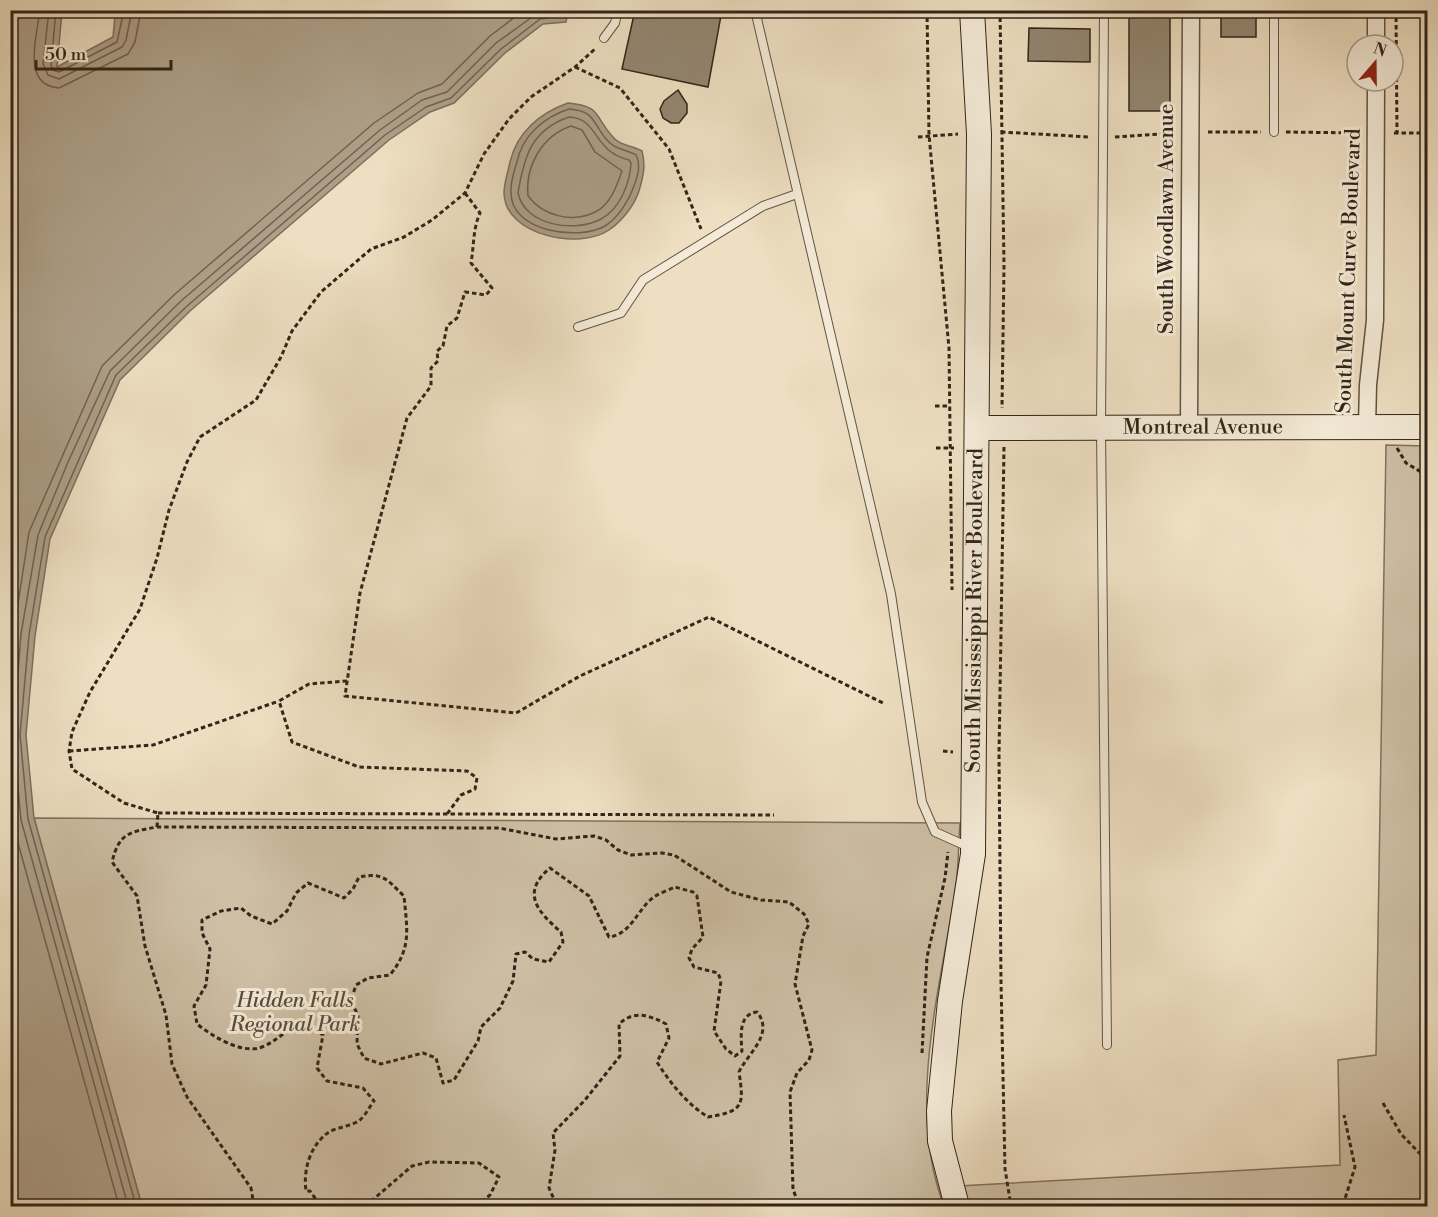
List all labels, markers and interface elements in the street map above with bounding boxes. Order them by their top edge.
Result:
scale bar [36,33,171,71]
north arrow [1345,33,1405,93]
text: N [1370,38,1389,62]
text: 50 m [45,43,87,66]
street label: South Woodlawn Avenue [1154,104,1180,334]
street label: South Mount Curve Boulevard [1331,128,1367,414]
street label: Montreal Avenue [1123,414,1283,441]
street label: South Mississippi River Boulevard [961,448,989,773]
park label: Hidden Falls Regional Park [229,988,360,1038]

